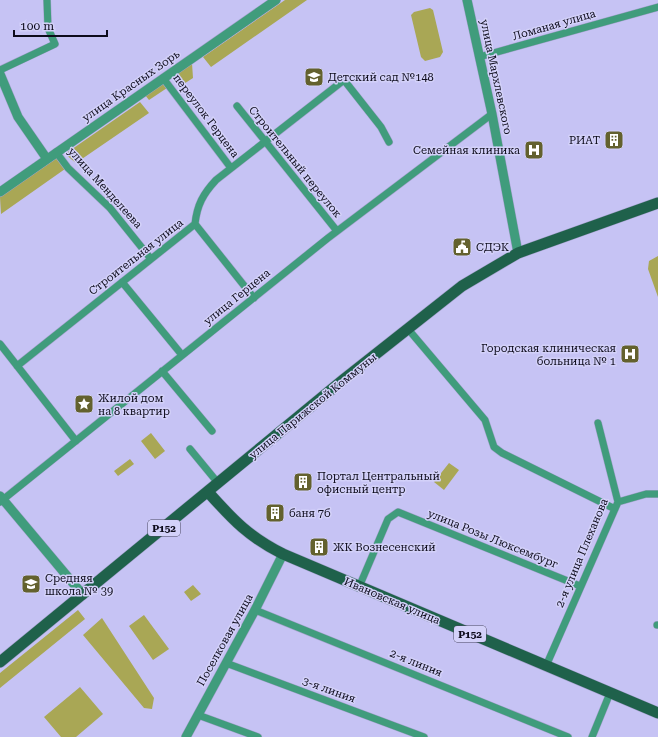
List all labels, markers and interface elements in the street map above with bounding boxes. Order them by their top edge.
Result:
street label: Ломаная улица [511,7,597,43]
scale bar [14,12,107,38]
street label: улица Мархлевского [477,18,515,136]
text: 100 m [20,19,54,33]
street label: улица Красных Зорь [80,47,182,125]
school or university icon: Детский сад №148 [303,66,325,88]
place label: Детский сад №148 [328,71,434,84]
street label: переулок Герцена [170,72,242,160]
street label: Строительный переулок [246,104,344,220]
building icon: РИАТ [603,129,625,151]
place label: РИАТ [569,134,600,147]
hospital icon: Семейная клиника [523,139,545,161]
place label: Семейная клиника [413,144,520,157]
street label: улица Менделеева [65,145,145,231]
street label: Строительная улица [86,216,186,298]
public building icon: СДЭК [451,236,473,258]
place label: СДЭК [476,241,509,254]
street label: улица Герцена [201,266,273,328]
place label: Городская клиническая больница № 1 [481,342,616,368]
hospital icon: Городская клиническая больница № 1 [619,343,641,365]
street label: улица Парижской Коммуны [247,350,379,462]
place label: Жилой дом на 8 квартир [98,392,170,418]
place icon: Жилой дом на 8 квартир [73,393,95,415]
place label: Портал Центральный офисный центр [317,470,440,496]
building icon: Портал Центральный офисный центр [292,471,314,493]
street label: 2-я улица Плеханова [553,497,611,609]
building icon: баня 7б [264,502,286,524]
place label: баня 7б [289,507,331,520]
street label: улица Розы Люксембург [426,507,560,571]
road number: Р152 [148,520,180,536]
building icon: ЖК Вознесенский [308,536,330,558]
place label: ЖК Вознесенский [333,541,436,554]
place label: Средняя школа № 39 [45,572,113,598]
school or university icon: Средняя школа № 39 [20,573,42,595]
street label: Ивановская улица [342,575,442,627]
street label: Поселковая улица [194,592,256,688]
road number: Р152 [454,626,486,642]
street label: 2-я линия [388,647,444,679]
street label: 3-я линия [301,674,357,706]

